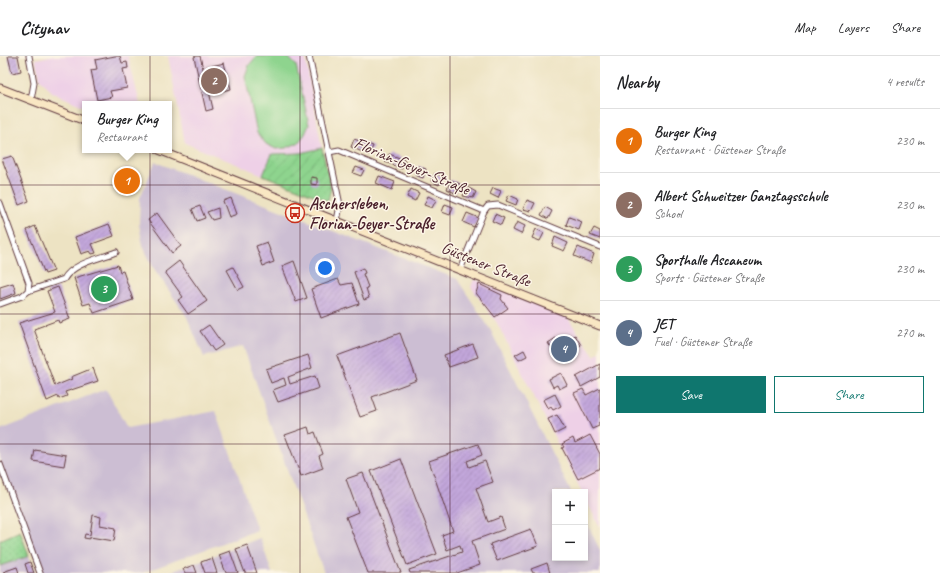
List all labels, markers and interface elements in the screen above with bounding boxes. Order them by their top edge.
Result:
text: Citynav [20,16,68,40]
text: Map [794,19,816,36]
text: Layers [838,19,869,36]
text: Share [891,19,920,36]
pin: 2 [201,66,227,96]
text: Nearby [616,72,659,93]
text: 4 results [886,74,924,90]
popup [82,101,172,153]
text: Burger King [96,110,158,129]
text: Burger King [654,123,715,142]
text: Restaurant [96,129,147,145]
street label: Florian-Geyer-Straße [351,132,474,200]
text: 1 [626,133,632,149]
text: 230 m [896,133,924,149]
text: Restaurant · Güstener Straße [654,142,785,158]
pin: 1 [114,166,140,196]
text: Albert Schweitzer Ganztagsschule [654,187,828,206]
place label: Aschersleben, Florian-Geyer-Straße [309,193,436,234]
text: 2 [626,197,632,213]
text: 230 m [896,197,924,213]
bus stop icon: Aschersleben, Florian-Geyer-Straße [284,202,306,224]
text: School [654,206,682,222]
street label: Güstener Straße [438,237,535,292]
text: Sporthalle Ascaneum [654,251,761,270]
your location [315,258,335,278]
text: 3 [626,261,632,277]
text: 230 m [896,261,924,277]
text: Sports · Güstener Straße [654,270,764,286]
pin: 3 [91,274,117,304]
text: JET [654,315,674,334]
text: 4 [626,325,632,341]
text: 270 m [896,325,924,341]
pin: 4 [551,334,577,364]
text: Fuel · Güstener Straße [654,334,752,350]
button: Save [616,376,766,413]
button: Share [774,376,924,413]
map controls [552,489,588,561]
button: + [552,489,588,525]
button: − [552,525,588,561]

